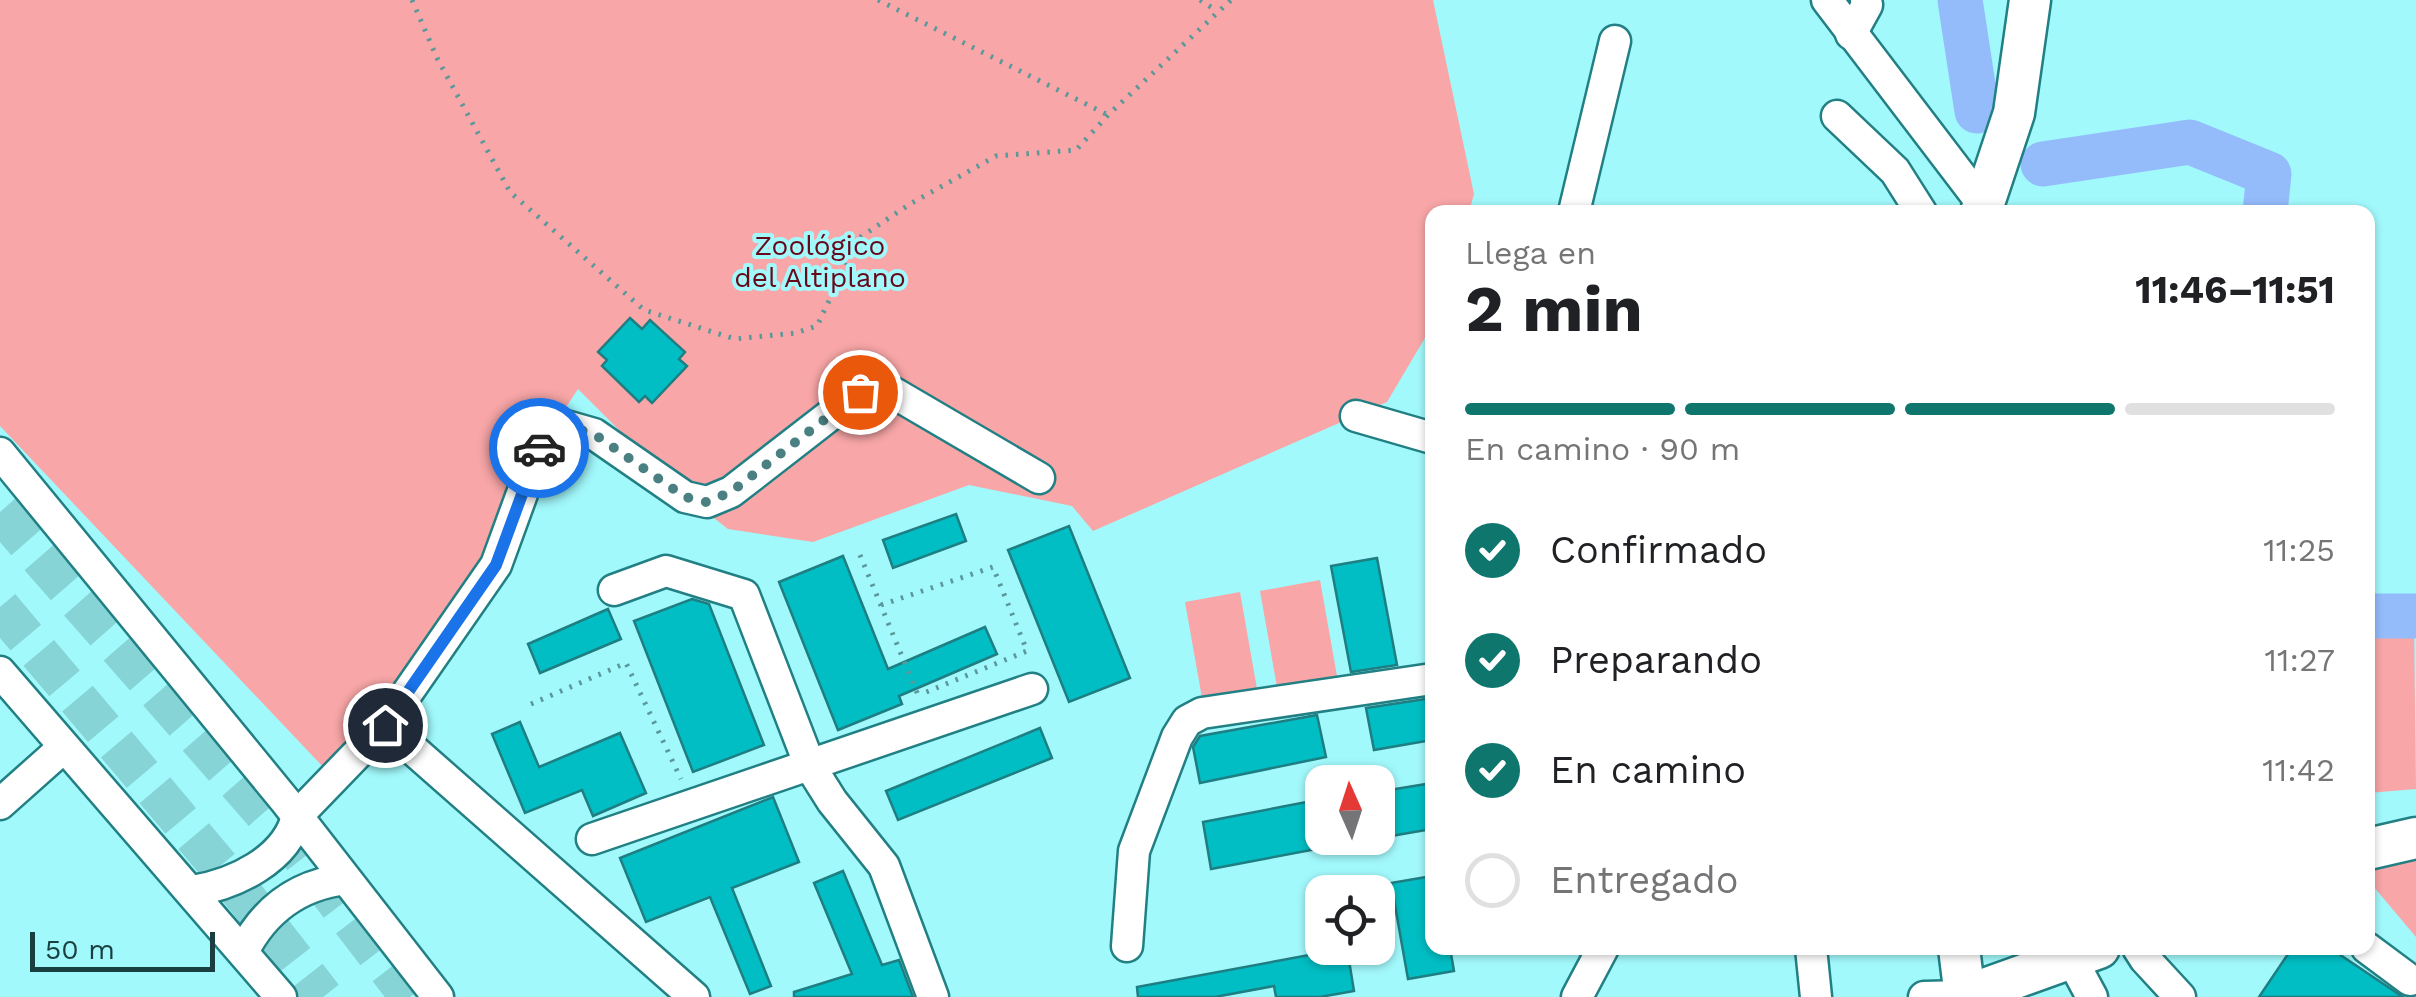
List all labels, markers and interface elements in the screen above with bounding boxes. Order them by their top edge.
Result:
park label: Zoológico del Altiplano [734,229,906,294]
text: Llega en [1465,234,1596,272]
text: 11:46–11:51 [2135,268,2335,312]
text: 2 min [1465,271,1643,347]
pin [818,350,903,435]
icon: bag [833,365,888,420]
courier [489,398,589,498]
icon: car [512,421,567,476]
text: En camino · 90 m [1465,430,1740,468]
icon: check [1465,523,1520,578]
text: Confirmado [1550,528,1767,572]
text: 11:25 [2263,531,2335,569]
icon: check [1465,633,1520,688]
text: Preparando [1550,638,1762,682]
text: 11:27 [2265,641,2335,679]
pin [343,683,428,768]
icon: home [358,698,413,753]
icon: check [1465,743,1520,798]
text: En camino [1550,748,1746,792]
text: 11:42 [2262,751,2335,789]
north arrow [1305,765,1395,855]
map controls [1305,765,1395,965]
text: Entregado [1550,858,1739,902]
button: locate [1305,875,1395,965]
scale bar [30,927,215,972]
text: 50 m [45,933,115,966]

